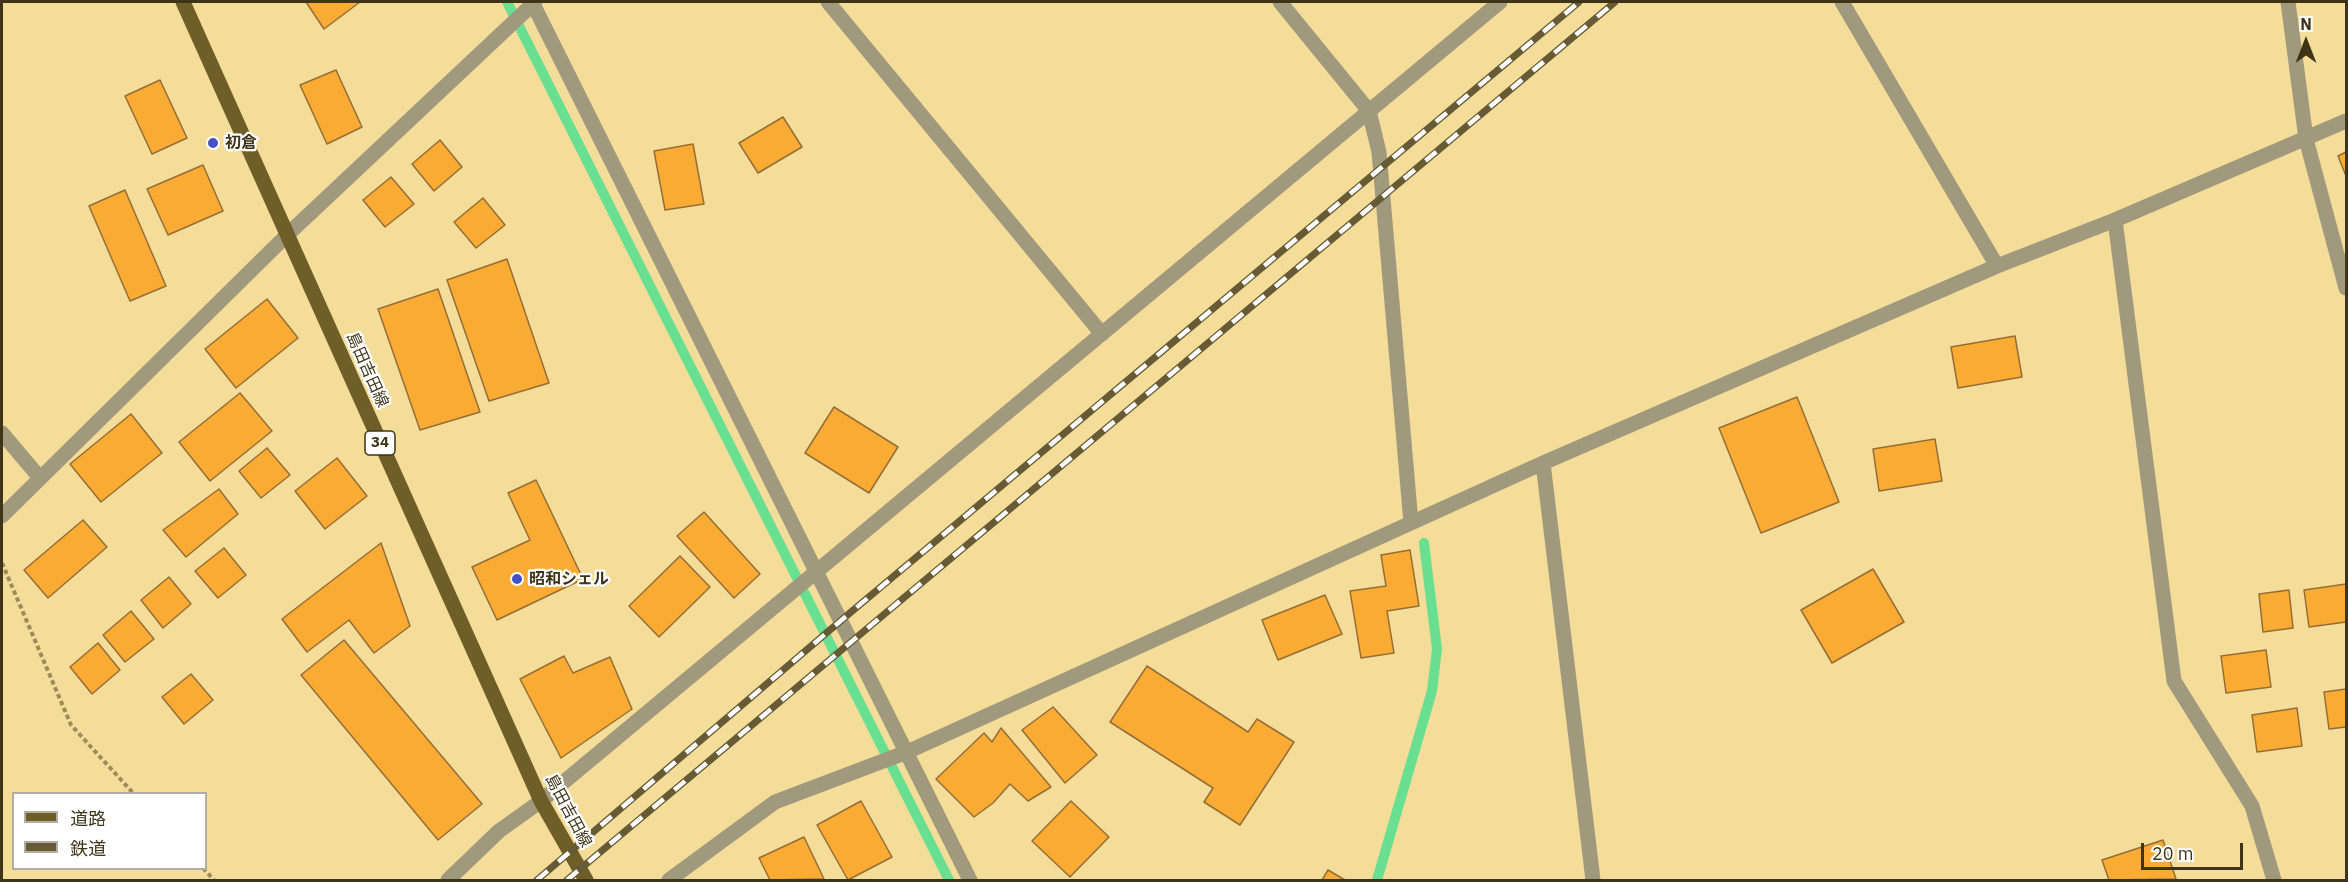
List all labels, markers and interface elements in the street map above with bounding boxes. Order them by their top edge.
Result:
north arrow [2276,12,2336,72]
text: N [2300,14,2312,34]
place label: 初倉 [225,133,257,153]
marker: 初倉 [206,136,220,150]
street label: 島田吉田線 [342,330,392,410]
road number: 34 [365,431,395,455]
place label: 昭和シェル [529,569,609,589]
marker: 昭和シェル [510,572,524,586]
street label: 島田吉田線 [541,771,595,851]
legend [12,792,207,870]
text: 道路 [70,807,106,830]
scale bar [2144,831,2246,869]
text: 鉄道 [70,837,106,860]
text: 20 m [2152,842,2194,865]

